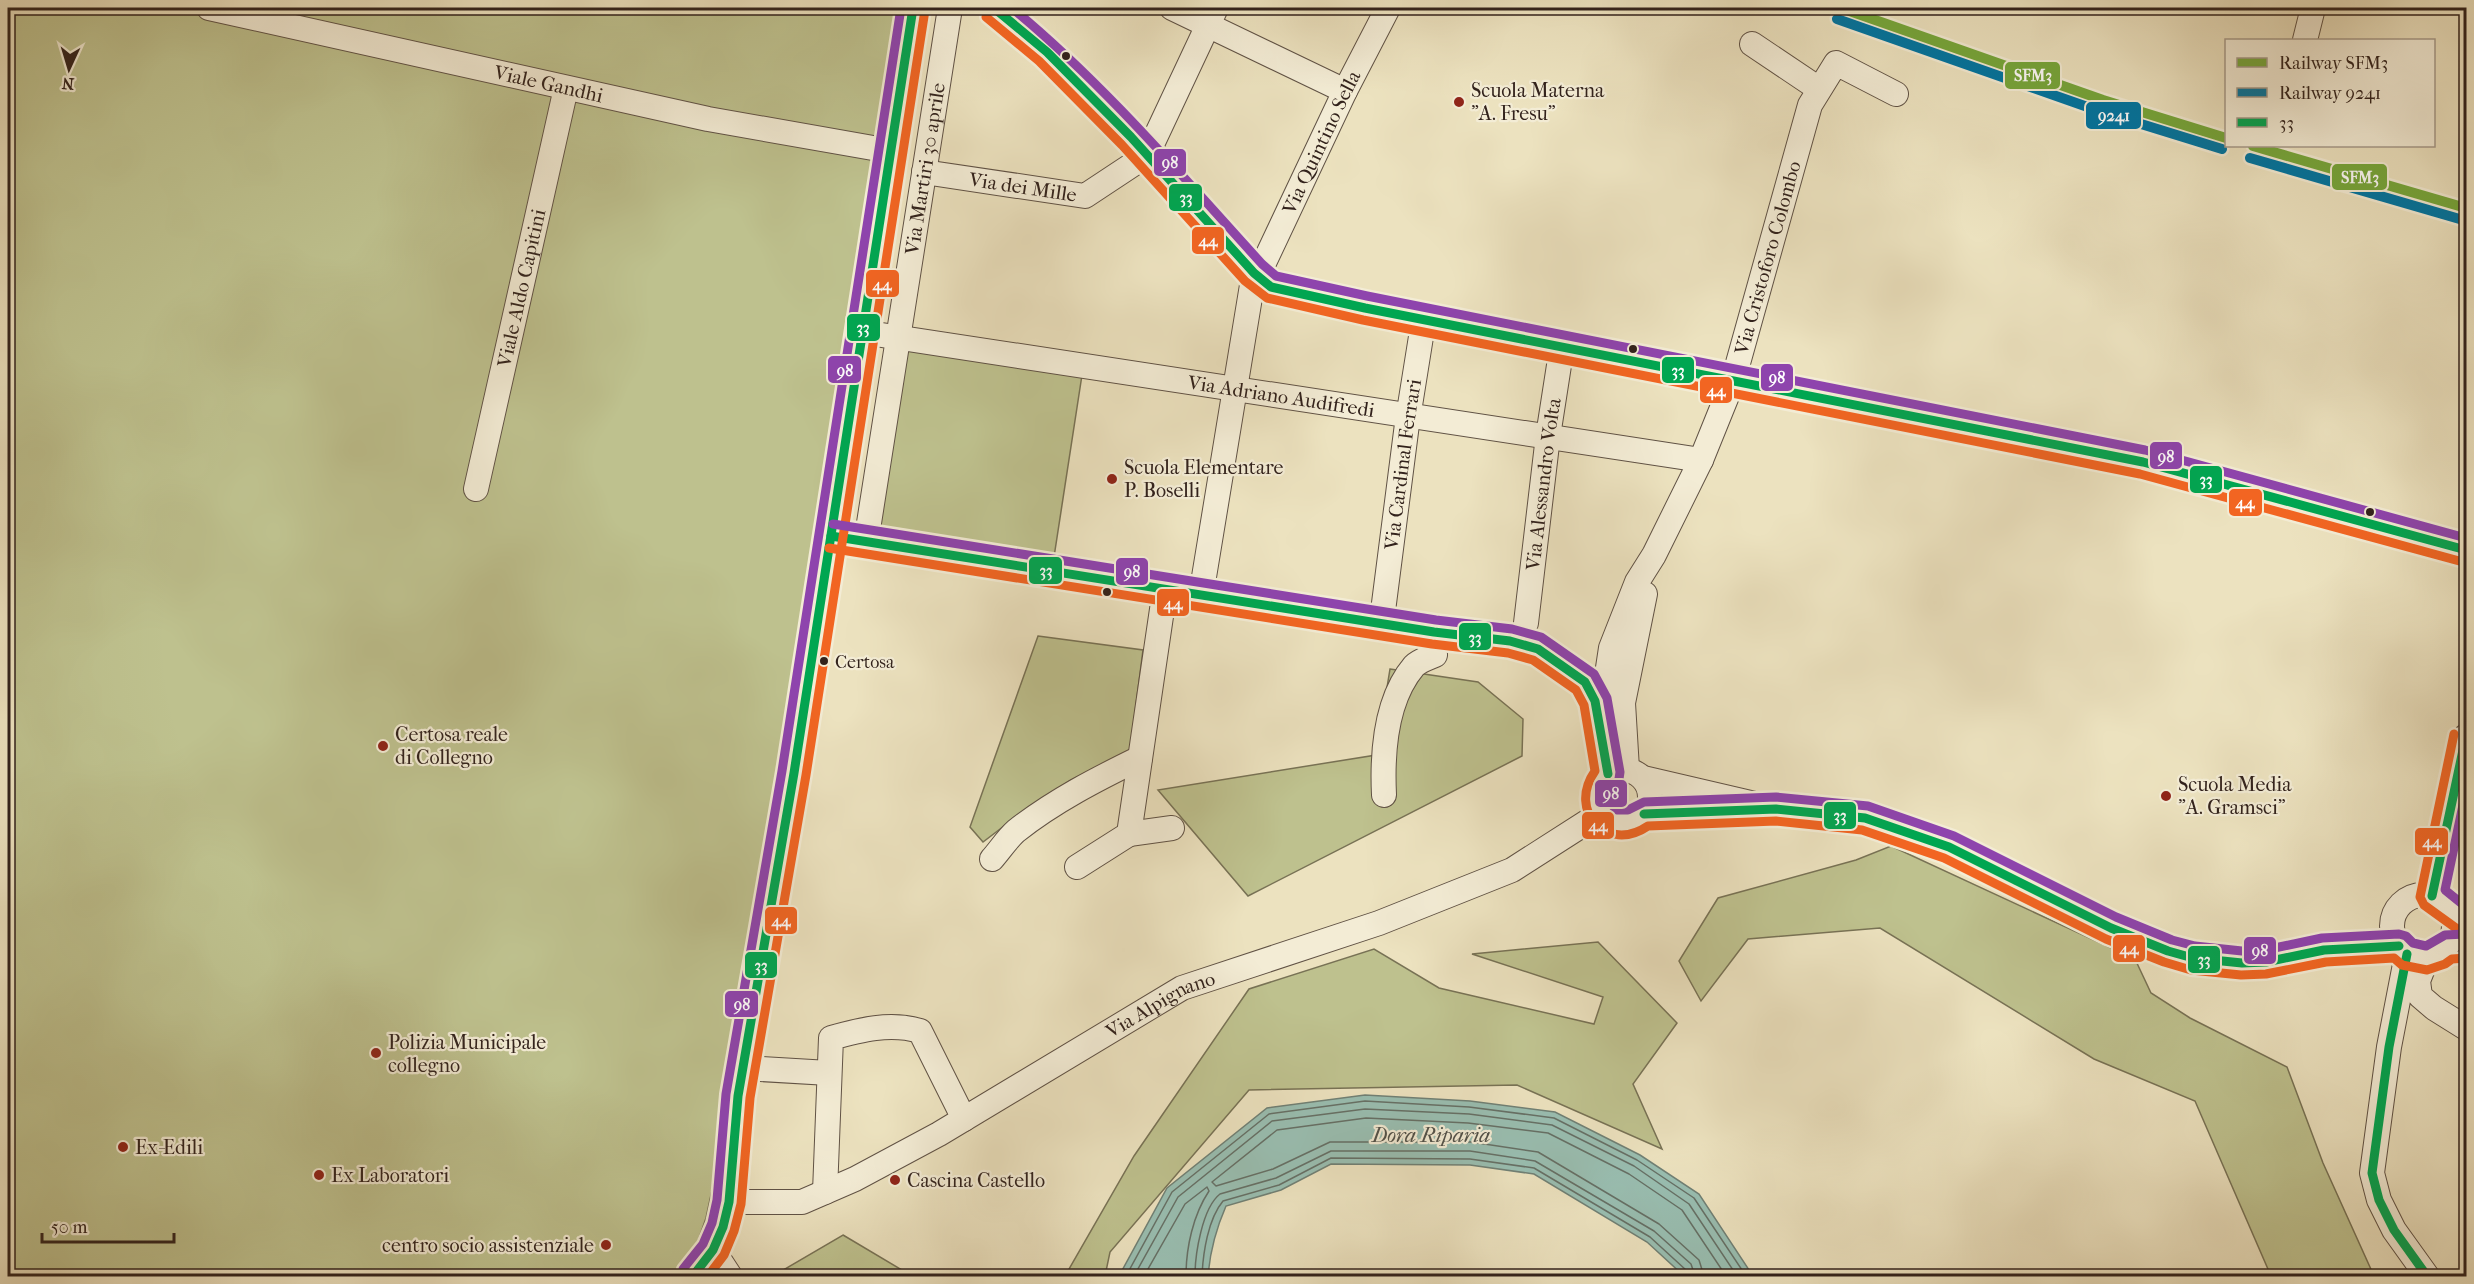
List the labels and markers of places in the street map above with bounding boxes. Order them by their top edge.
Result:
unlabelled marker [1060,50,1072,62]
place label: Scuola Materna "A. Fresu" [1471,79,1605,125]
marker: Scuola Materna "A. Fresu" [1452,95,1466,109]
unlabelled marker [1627,343,1639,355]
place label: Scuola Elementare P. Boselli [1124,456,1284,502]
marker: Scuola Elementare P. Boselli [1105,472,1119,486]
unlabelled marker [2364,506,2376,518]
unlabelled marker [1101,586,1113,598]
place label: Certosa [835,652,895,673]
marker: Certosa [818,655,830,667]
place label: Certosa reale di Collegno [395,723,508,769]
marker: Certosa reale di Collegno [376,739,390,753]
place label: Scuola Media "A. Gramsci" [2178,773,2292,819]
marker: Scuola Media "A. Gramsci" [2159,789,2173,803]
place label: Polizia Municipale collegno [388,1031,546,1077]
marker: Polizia Municipale collegno [369,1046,383,1060]
place label: Ex-Edili [135,1136,203,1159]
marker: Ex-Edili [116,1140,130,1154]
place label: Ex Laboratori [331,1164,449,1187]
marker: Ex Laboratori [312,1168,326,1182]
place label: Cascina Castello [907,1169,1045,1192]
marker: Cascina Castello [888,1173,902,1187]
place label: centro socio assistenziale [382,1234,594,1257]
marker: centro socio assistenziale [599,1238,613,1252]

